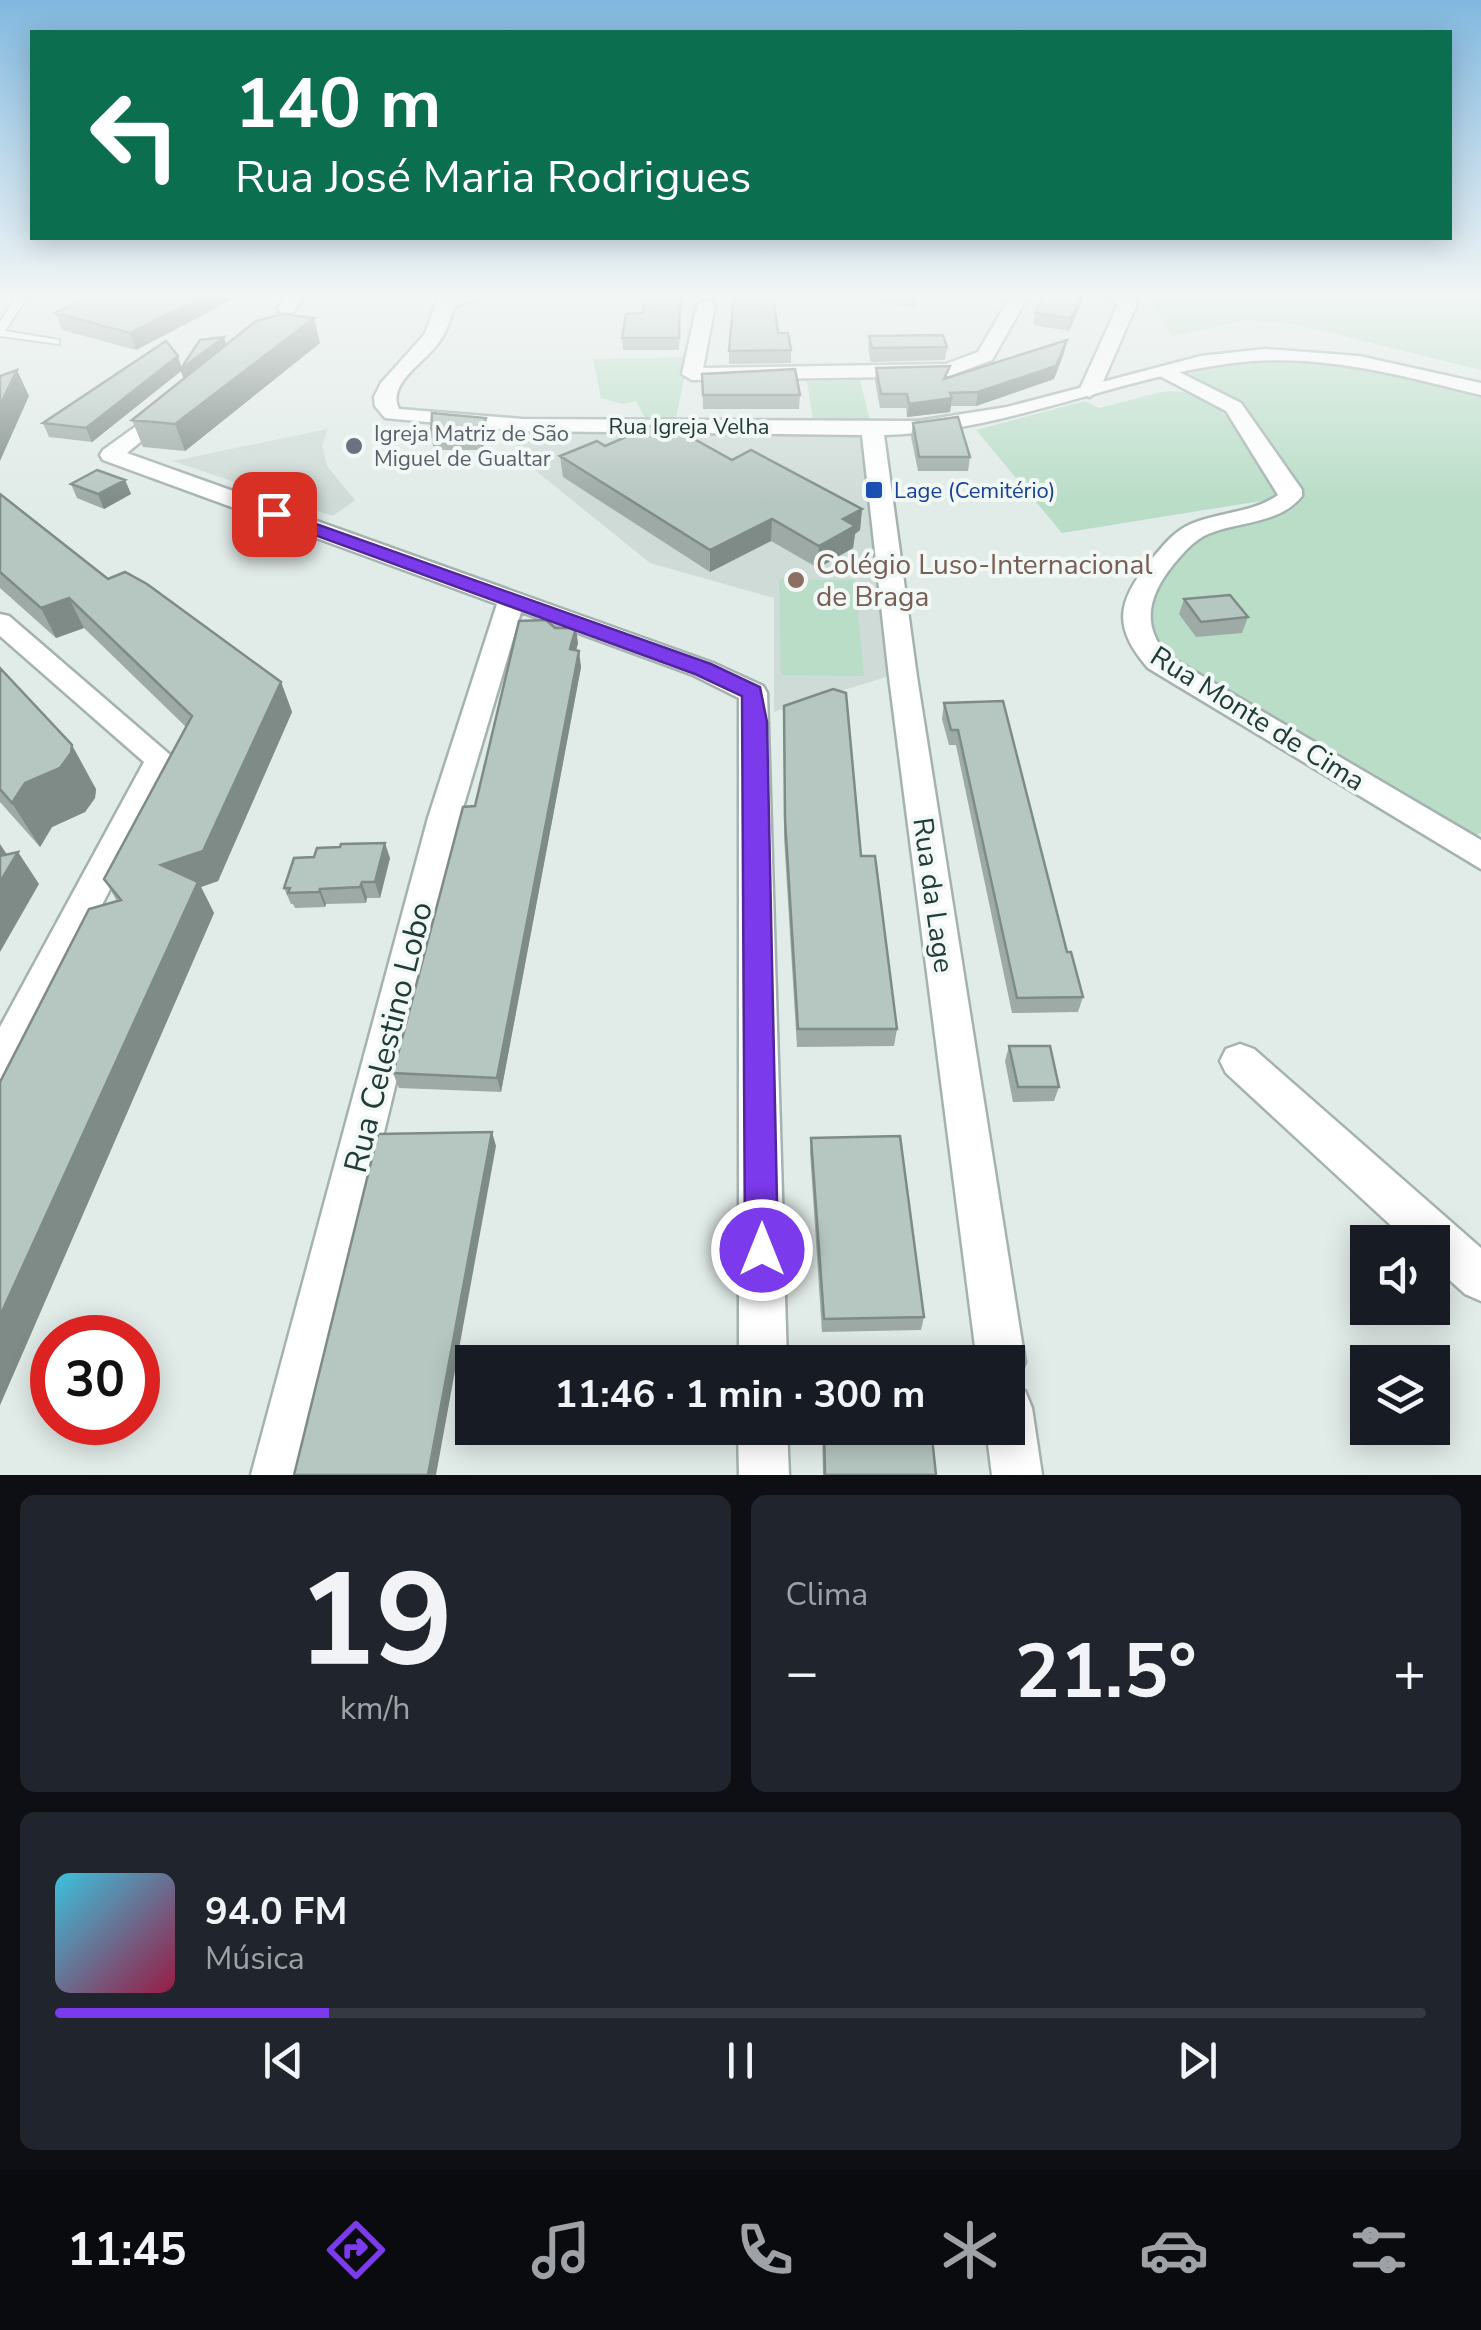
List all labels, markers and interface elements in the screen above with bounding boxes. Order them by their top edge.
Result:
text: 140 m [235,56,441,152]
icon: left [70,70,200,200]
text: Rua José Maria Rodrigues [235,147,751,208]
street label: Rua Igreja Velha [608,412,770,442]
place label: Igreja Matriz de São Miguel de Gualtar [374,419,569,474]
marker: Igreja Matriz de São Miguel de Gualtar [343,435,365,457]
pin [232,472,317,557]
place label: Lage (Cemitério) [894,476,1056,506]
marker: Lage (Cemitério) [863,479,885,501]
icon: arrive [247,487,302,542]
place label: Colégio Luso-Internacional de Braga [816,546,1153,616]
marker: Colégio Luso-Internacional de Braga [785,569,807,591]
street label: Rua Monte de Cima [1143,637,1372,800]
street label: Rua da Lage [903,815,963,975]
street label: Rua Celestino Lobo [334,897,443,1177]
position arrow [710,1198,814,1302]
map controls [1350,1225,1450,1445]
button: sound [1350,1225,1450,1325]
speed limit sign: 30 [30,1315,160,1445]
button: layers [1350,1345,1450,1445]
text: 11:46 · 1 min · 300 m [555,1369,925,1420]
text: 19 [297,1533,453,1710]
text: Clima [786,1573,868,1616]
text: 21.5° [1015,1621,1197,1723]
text: − [786,1635,819,1710]
text: + [1393,1635,1426,1710]
text: km/h [340,1687,411,1730]
text: 94.0 FM [205,1886,347,1937]
text: Música [205,1937,305,1980]
icon: previous [256,2033,311,2088]
icon: pause [713,2033,768,2088]
icon: next [1170,2033,1225,2088]
icon: directions [321,2215,391,2285]
icon: music [526,2215,596,2285]
icon: phone [730,2215,800,2285]
icon: climate [935,2215,1005,2285]
icon: car [1139,2215,1209,2285]
icon: filters [1344,2215,1414,2285]
text: 11:45 [67,2220,186,2281]

